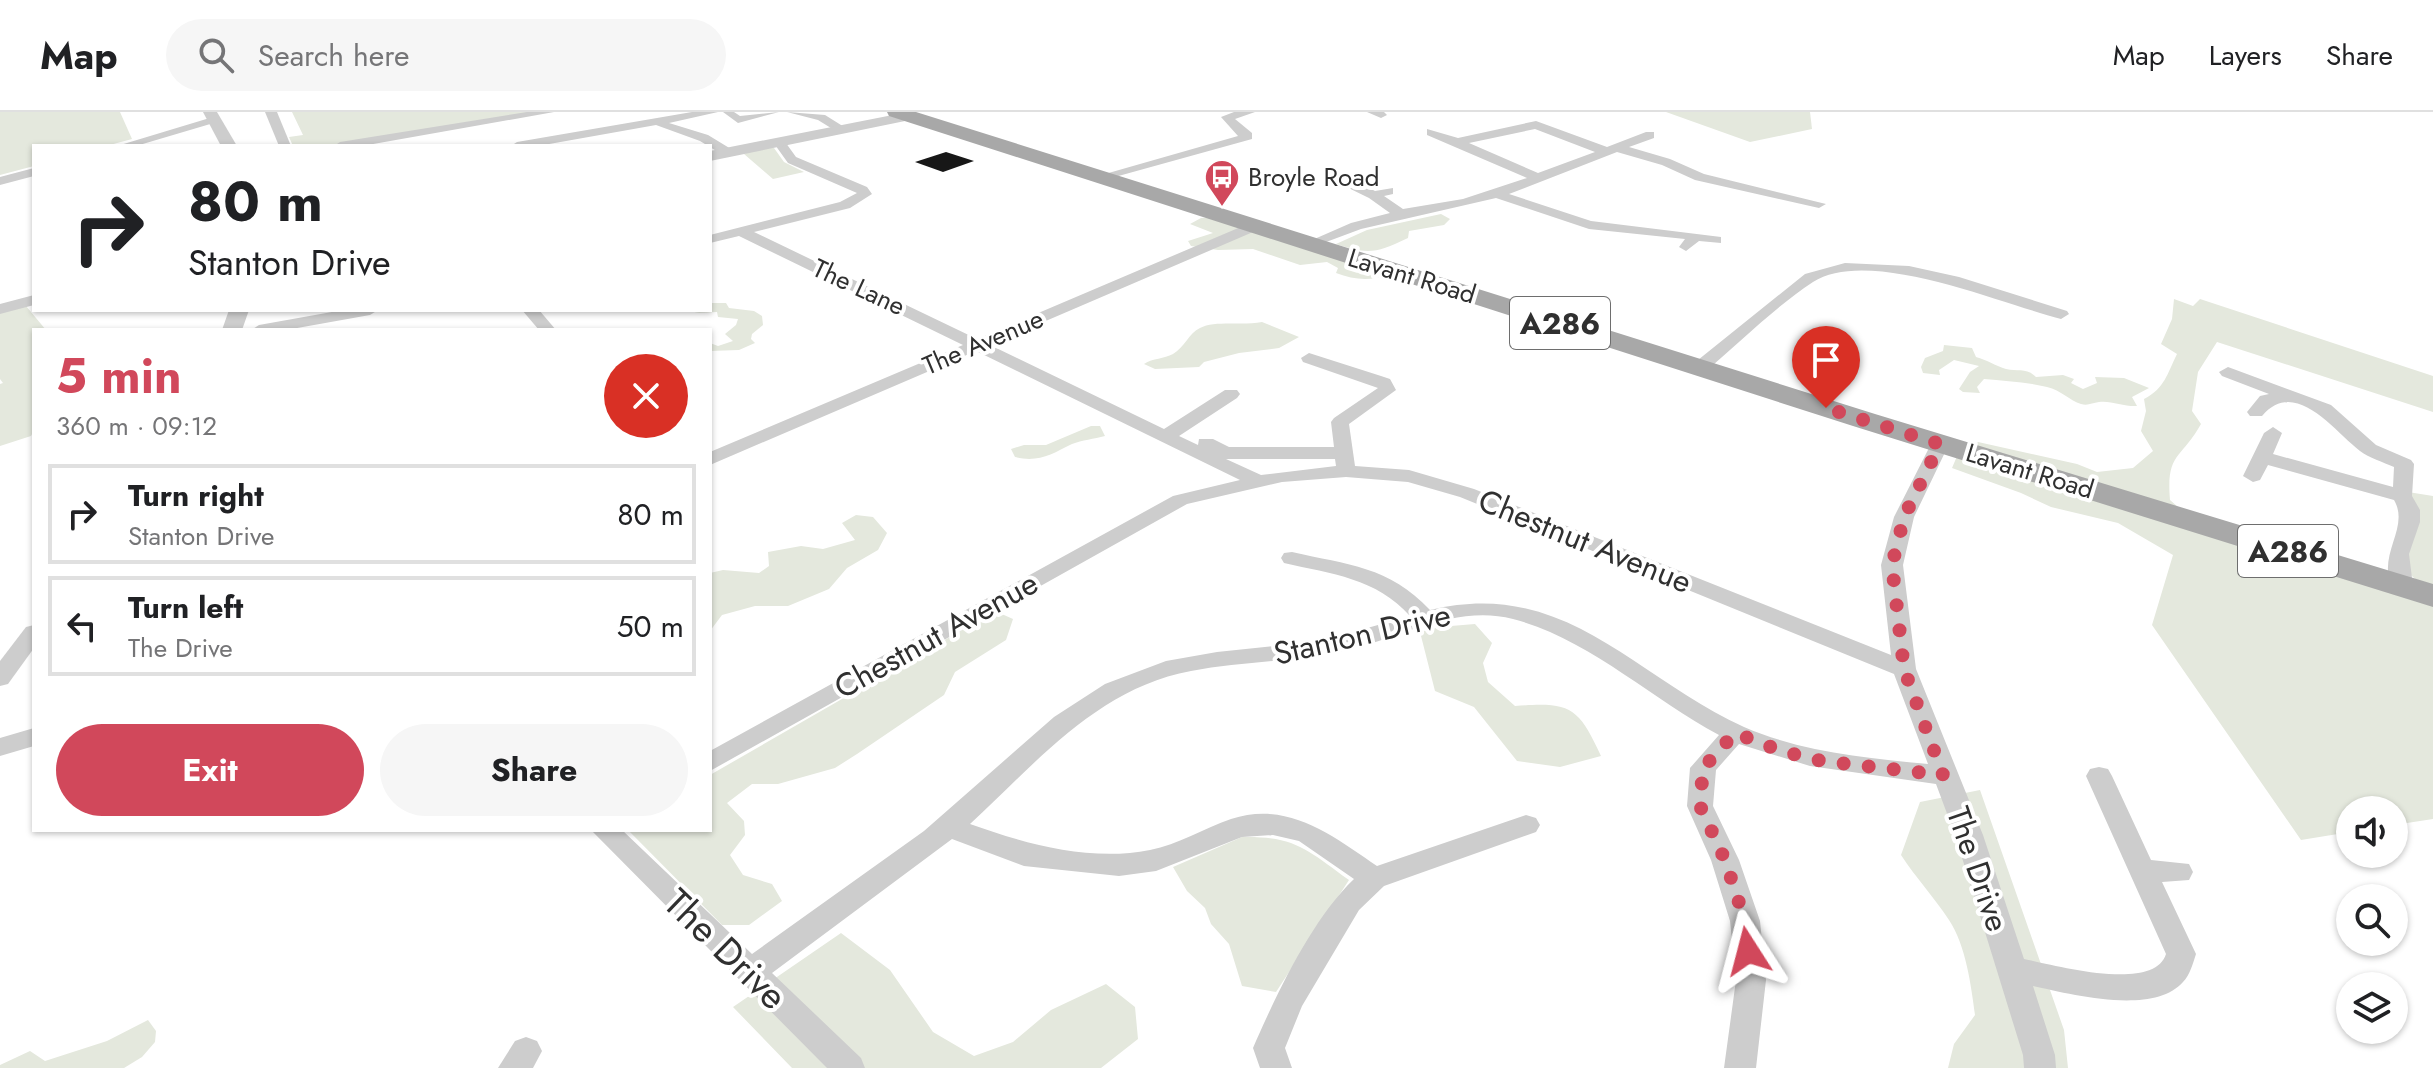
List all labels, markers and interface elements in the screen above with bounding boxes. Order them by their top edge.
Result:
search box [166,19,726,91]
text: Map [40,28,118,83]
icon: search [194,33,238,77]
text: Search here [258,34,410,77]
text: Map [2113,35,2165,76]
text: Layers [2209,35,2282,76]
text: Share [2326,35,2393,76]
bus stop icon: Broyle Road [1203,158,1241,208]
place label: Broyle Road [1248,158,1380,196]
text: 80 m [188,161,323,242]
icon: right [56,176,160,280]
text: Stanton Drive [188,236,391,288]
street label: Lavant Road [1343,239,1481,313]
street label: The Lane [806,249,912,325]
road number: A286 [1510,297,1610,349]
street label: The Avenue [917,300,1049,384]
pin [1792,326,1860,408]
icon: arrive [1804,338,1848,382]
text: 5 min [56,342,182,411]
button: close [604,354,688,438]
text: 360 m · 09:12 [56,407,217,445]
street label: Lavant Road [1961,434,2099,508]
text: Turn right [128,474,264,517]
street label: Chestnut Avenue [1471,477,1699,605]
icon: right [60,492,104,536]
text: 80 m [617,493,684,536]
text: Stanton Drive [128,517,274,555]
road number: A286 [2238,525,2338,577]
street label: Chestnut Avenue [826,560,1046,710]
text: Turn left [128,586,243,629]
street label: Stanton Drive [1269,591,1455,677]
icon: left [60,604,104,648]
text: 50 m [617,605,684,648]
text: The Drive [128,629,233,667]
button: Exit [56,724,364,816]
button: Share [380,724,688,816]
map controls [2336,796,2408,1044]
button: sound [2336,796,2408,868]
street label: The Drive [1935,801,2021,937]
street label: The Drive [652,876,800,1022]
button: search [2336,884,2408,956]
position arrow [1706,909,1790,993]
button: layers [2336,972,2408,1044]

